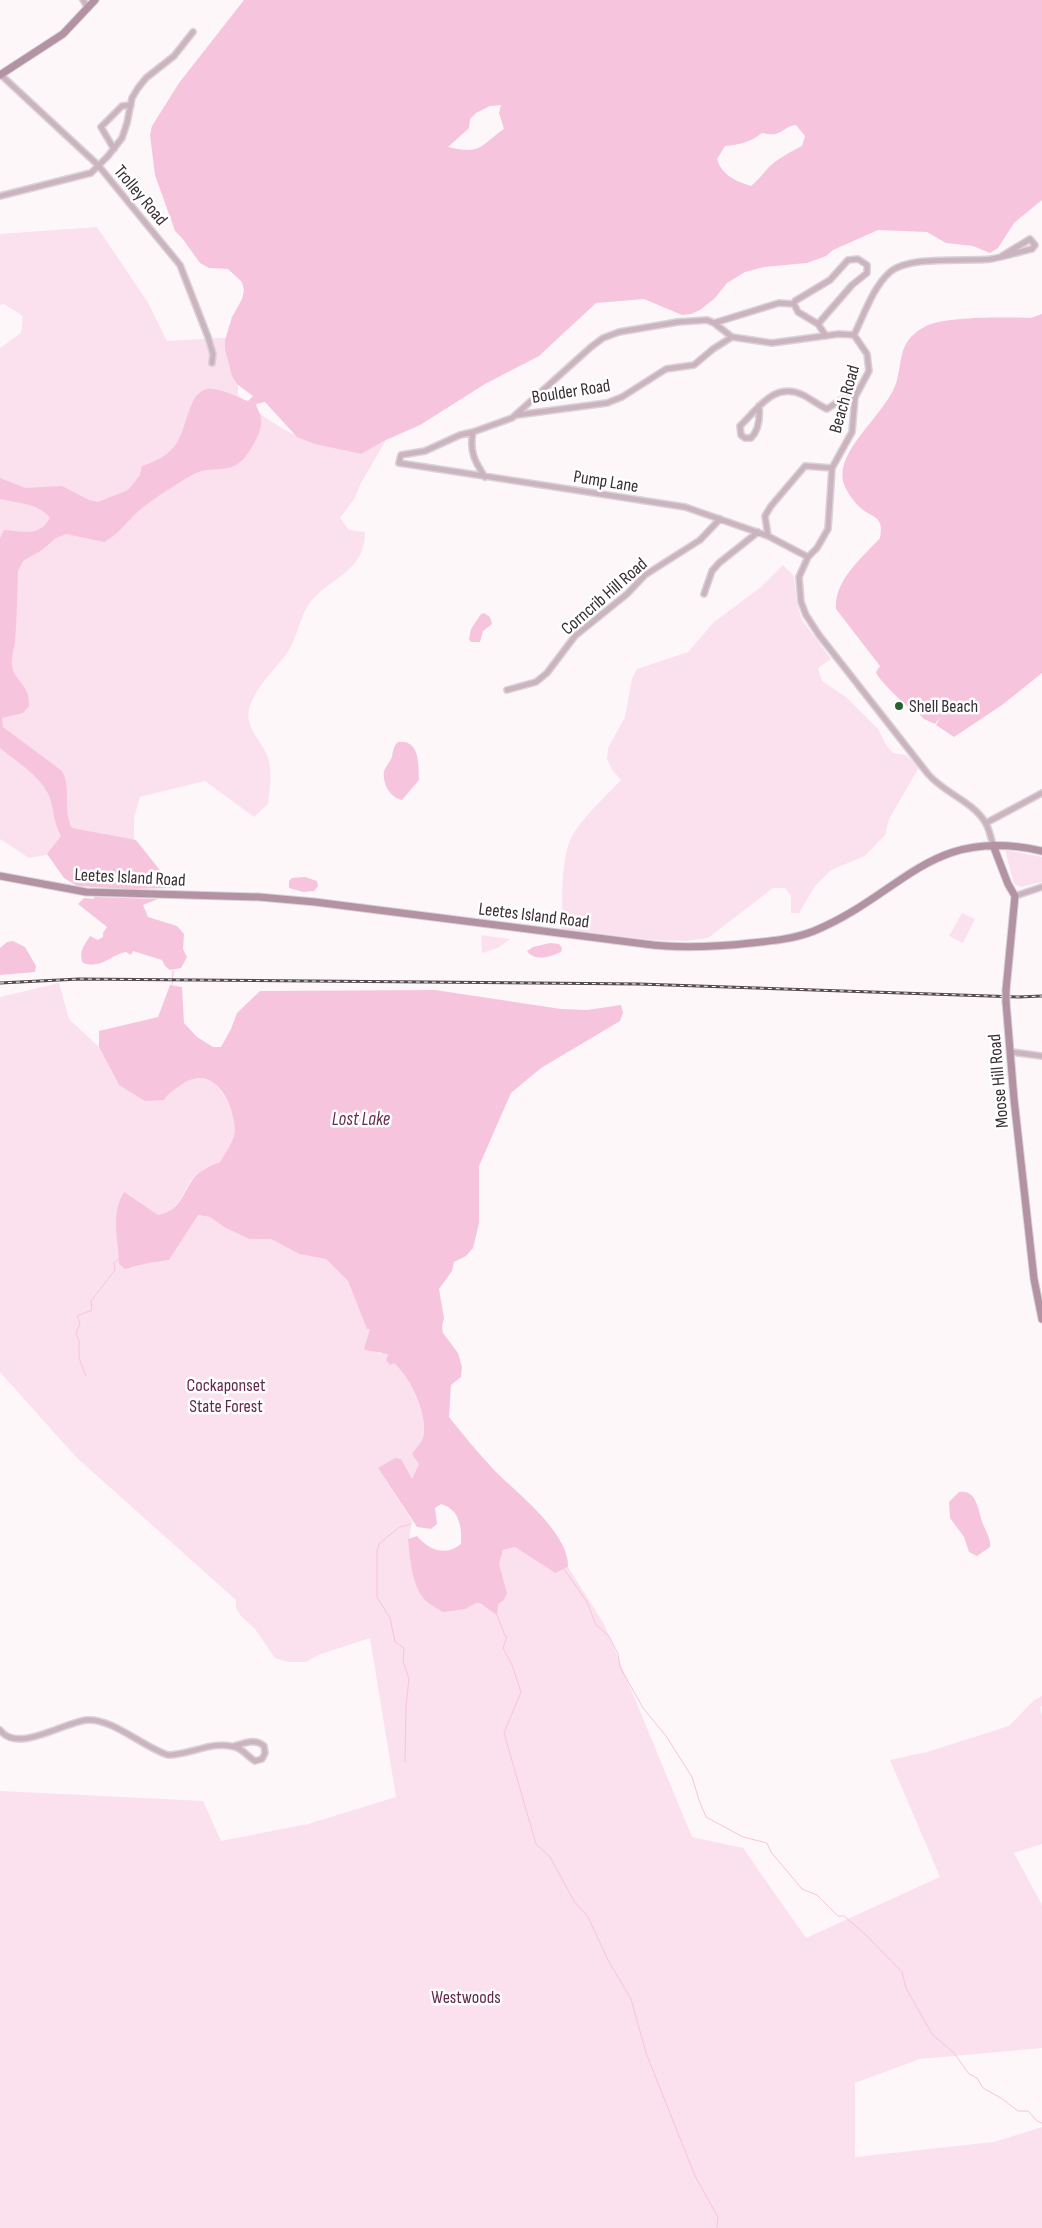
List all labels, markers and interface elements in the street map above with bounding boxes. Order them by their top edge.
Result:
street label: Trolley Road [109,161,172,230]
street label: Beach Road [825,363,864,436]
street label: Boulder Road [530,375,612,408]
street label: Pump Lane [572,466,640,497]
street label: Corncrib Hill Road [557,553,652,639]
place label: Shell Beach [909,696,978,717]
marker: Shell Beach [893,700,905,712]
street label: Leetes Island Road [74,864,186,891]
street label: Leetes Island Road [477,898,590,933]
street label: Moose Hill Road [984,1033,1013,1129]
water label: Lost Lake [332,1108,391,1131]
park label: Cockaponset State Forest [187,1375,266,1417]
park label: Westwoods [431,1987,501,2008]

